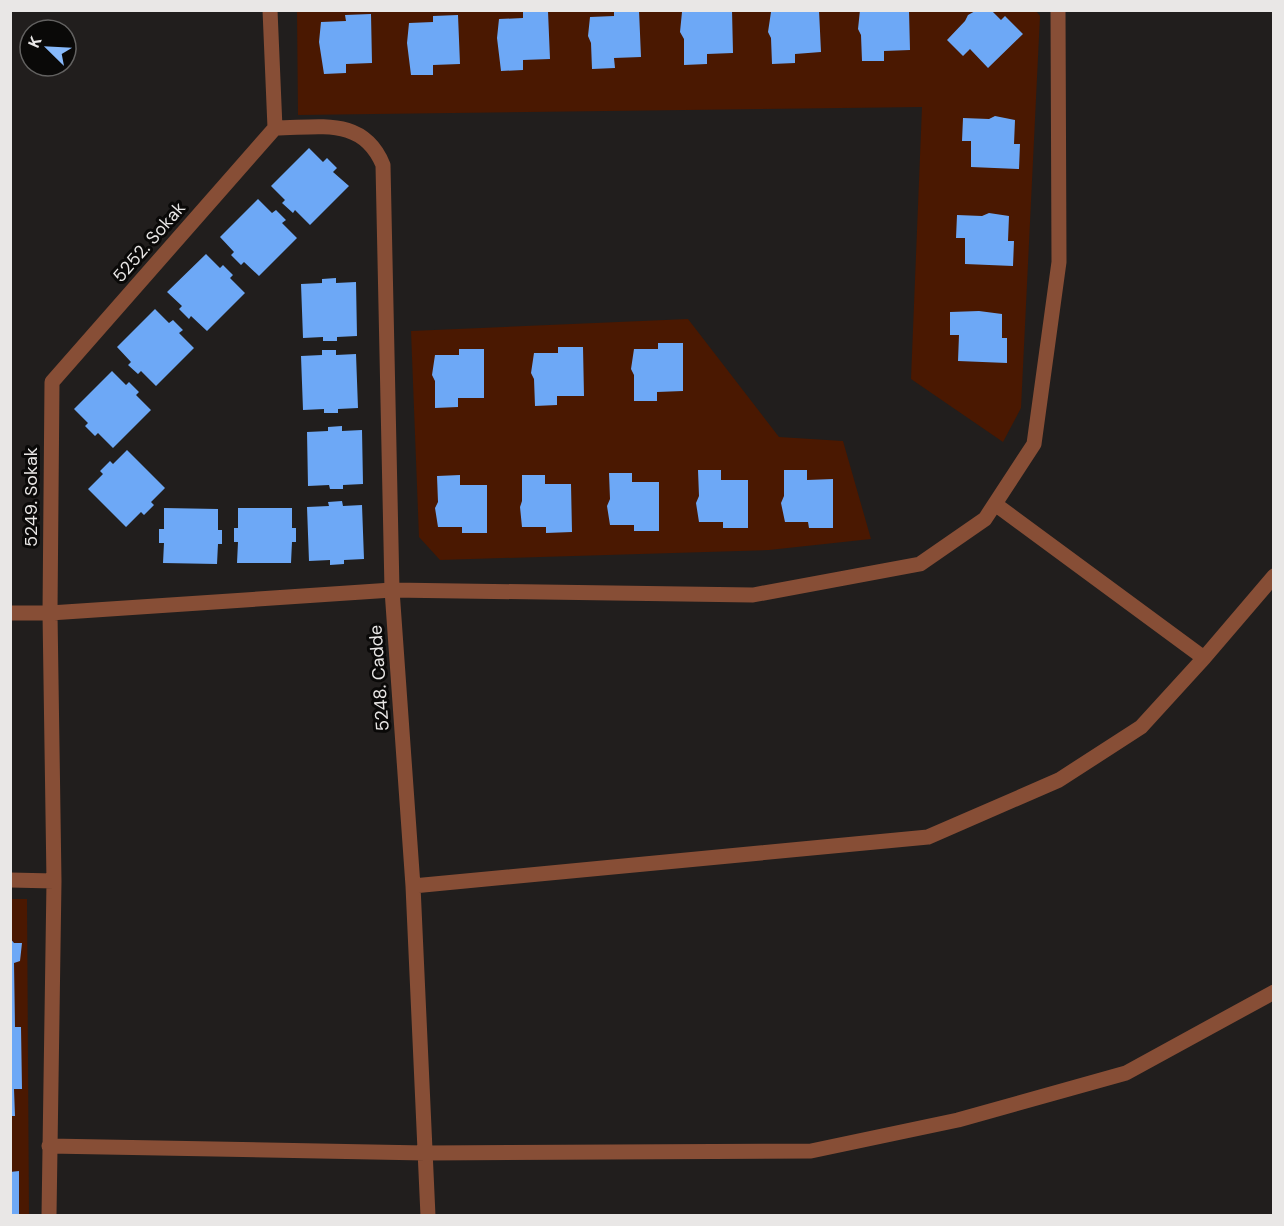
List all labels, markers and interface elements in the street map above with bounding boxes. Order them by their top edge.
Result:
north arrow [18,18,78,78]
text: K [23,33,47,51]
street label: 5252. Sokak [107,197,191,287]
street label: 5249. Sokak [19,447,43,547]
street label: 5248. Cadde [363,624,395,732]

